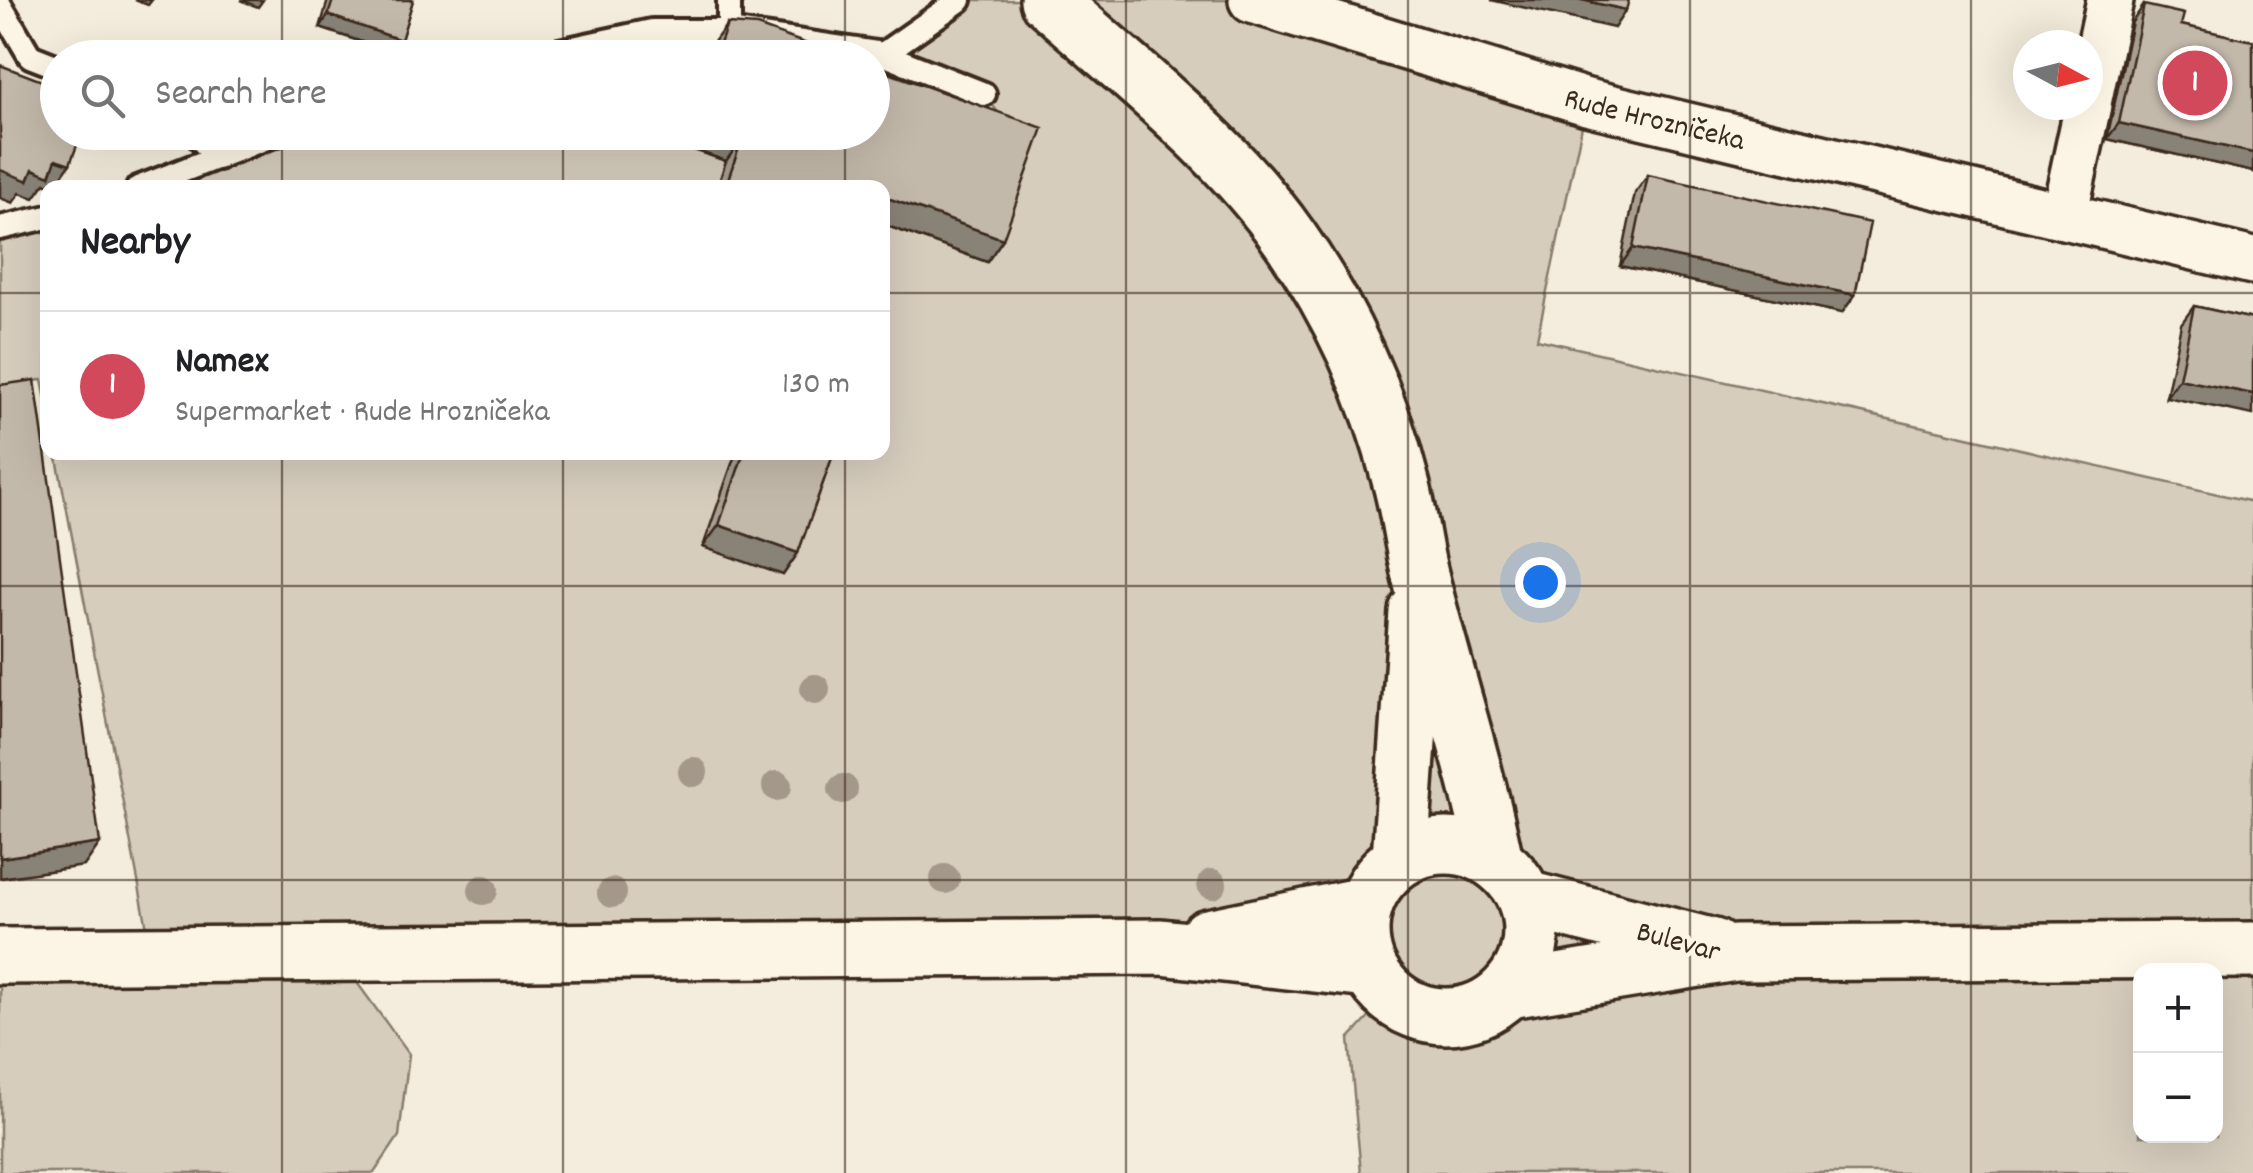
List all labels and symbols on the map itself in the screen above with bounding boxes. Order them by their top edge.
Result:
north arrow [2013,30,2103,120]
pin: 1 [2162,46,2228,120]
street label: Rude Hrozničeka [1558,79,1749,165]
your location [1515,557,1566,608]
street label: Bulevar [1631,913,1725,976]

